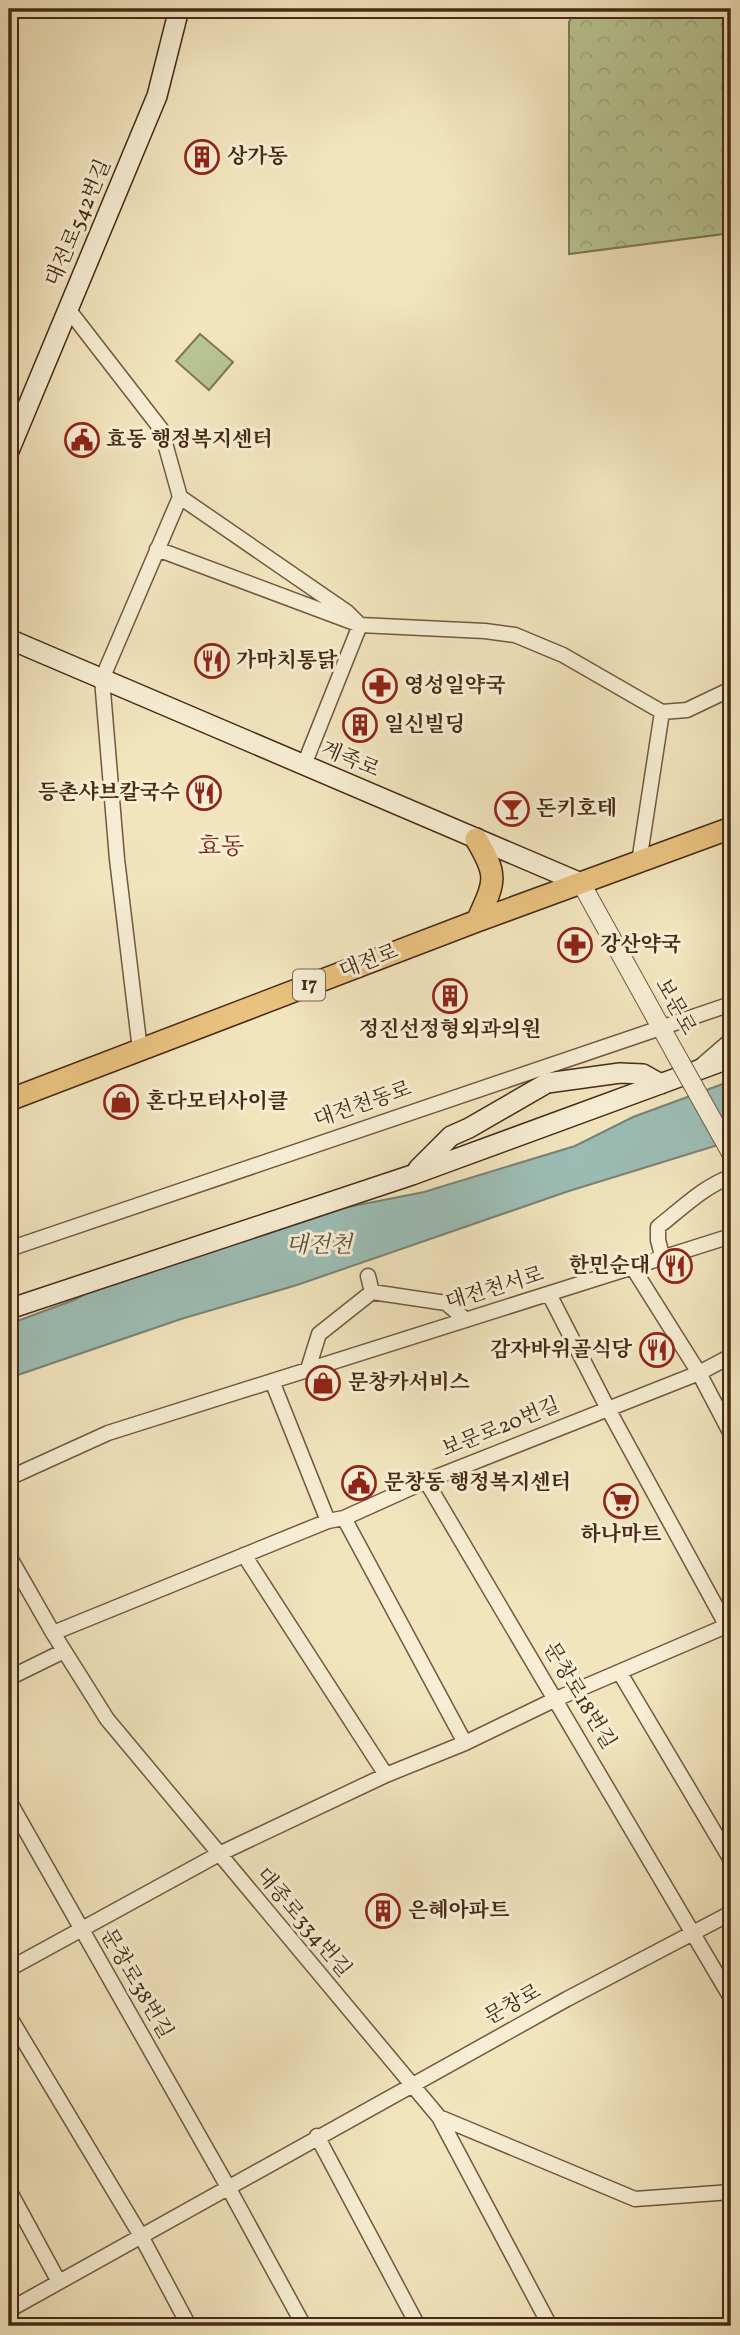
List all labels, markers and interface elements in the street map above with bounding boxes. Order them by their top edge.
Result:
building icon: 상가동 [183,138,221,176]
place label: 상가동 [227,143,288,172]
street label: 대전로542번길 [39,155,119,291]
public building icon: 효동 행정복지센터 [63,421,101,459]
place label: 효동 행정복지센터 [106,426,273,455]
restaurant icon: 가마치통닭 [193,642,231,680]
place label: 가마치통닭 [236,647,338,676]
pharmacy icon: 영성일약국 [361,667,399,705]
place label: 영성일약국 [404,672,505,701]
building icon: 일신빌딩 [341,706,379,744]
place label: 일신빌딩 [384,711,465,740]
street label: 계족로 [316,735,384,785]
restaurant icon: 등촌샤브칼국수 [185,774,223,812]
place label: 등촌샤브칼국수 [38,779,180,808]
bar icon: 돈키호테 [493,790,531,828]
place label: 돈키호테 [536,795,617,824]
district label: 효동 [198,831,244,865]
pharmacy icon: 강산약국 [556,926,594,964]
place label: 강산약국 [600,931,681,960]
street label: 대전로 [335,938,403,986]
road number: 17 [293,970,325,1001]
street label: 보문로 [648,973,702,1041]
building icon: 정진선정형외과의원 [431,977,469,1015]
place label: 정진선정형외과의원 [359,1016,541,1045]
street label: 대전천동로 [310,1075,416,1135]
shop icon: 혼다모터사이클 [102,1083,140,1121]
place label: 혼다모터사이클 [146,1088,288,1117]
water label: 대전천 [286,1230,354,1262]
restaurant icon: 한민순대 [656,1247,694,1285]
place label: 한민순대 [569,1252,650,1281]
street label: 대전천서로 [442,1260,548,1318]
restaurant icon: 감자바위골식당 [638,1331,676,1369]
place label: 감자바위골식당 [490,1336,633,1365]
shop icon: 문창카서비스 [304,1364,342,1402]
place label: 문창카서비스 [348,1369,470,1398]
street label: 보문로20번길 [438,1391,564,1465]
public building icon: 문창동 행정복지센터 [340,1464,378,1502]
place label: 문창동 행정복지센터 [384,1469,571,1498]
supermarket icon: 하나마트 [602,1482,640,1520]
place label: 하나마트 [580,1521,662,1550]
street label: 문창로18번길 [536,1637,622,1755]
street label: 대종로334번길 [248,1862,358,1984]
building icon: 은혜아파트 [364,1892,402,1930]
place label: 은혜아파트 [408,1897,509,1926]
street label: 문창로38번길 [93,1924,179,2044]
street label: 문창로 [479,1978,547,2032]

